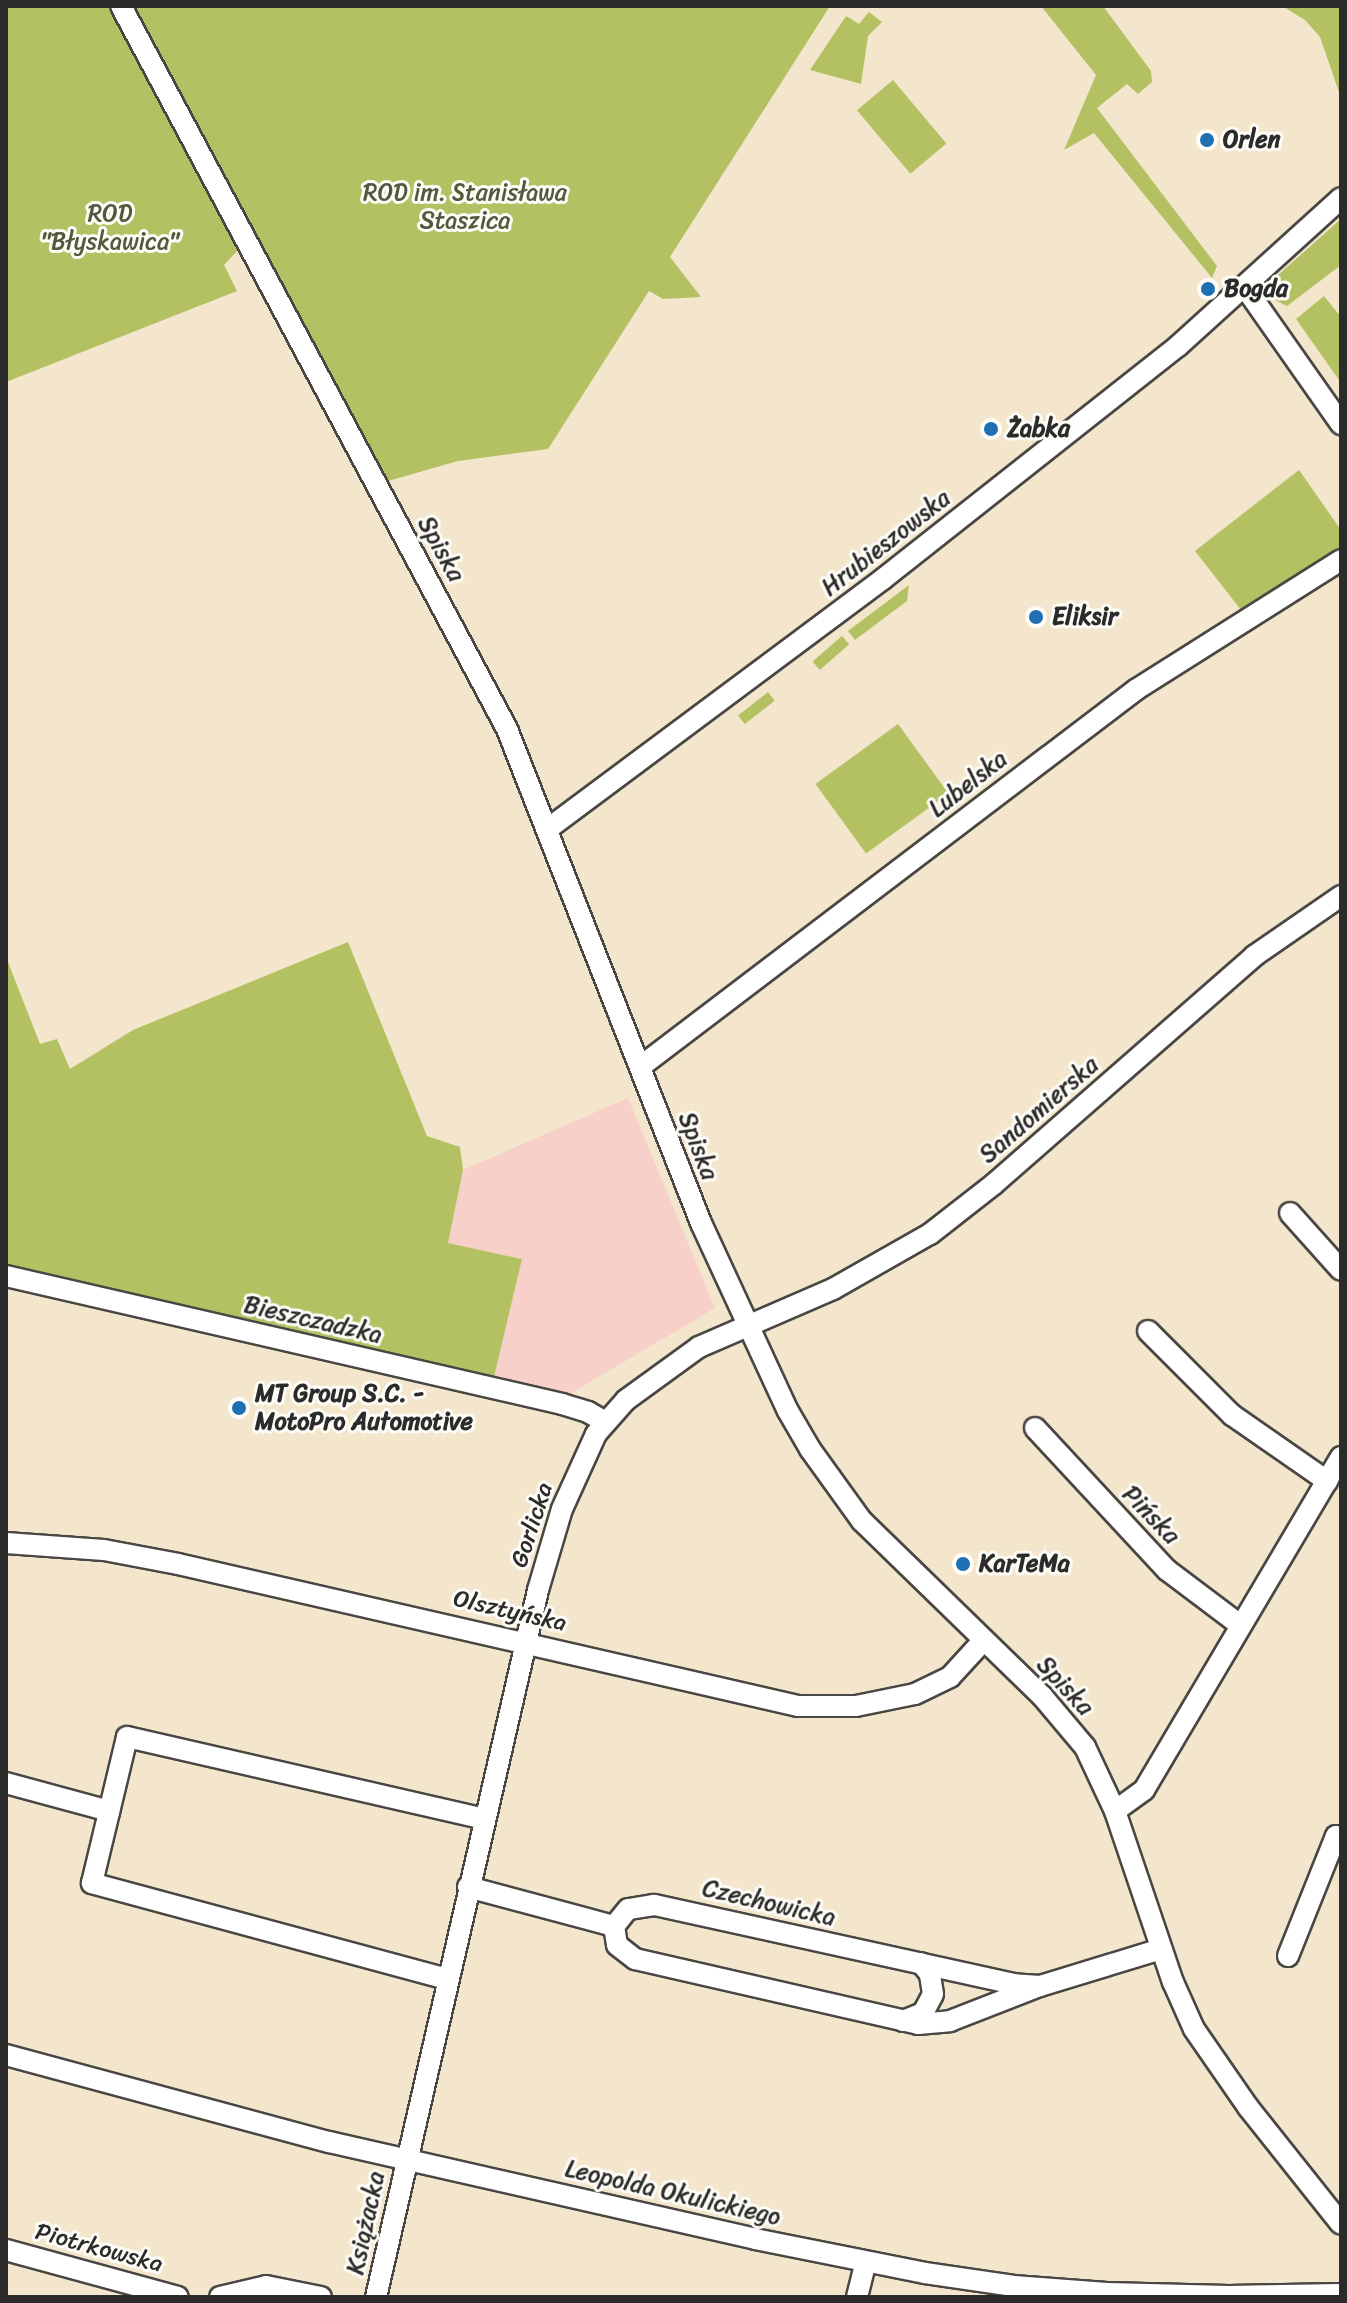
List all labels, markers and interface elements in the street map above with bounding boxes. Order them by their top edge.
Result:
place label: Orlen [1223,126,1281,154]
marker: Orlen [1198,131,1216,149]
park label: ROD im. Stanisława Staszica [363,179,567,235]
park label: ROD "Błyskawica" [41,200,179,256]
place label: Bogda [1224,275,1288,303]
marker: Bogda [1199,280,1217,298]
place label: Żabka [1007,415,1070,443]
marker: Żabka [982,420,1000,438]
street label: Hrubieszowska [816,484,956,602]
street label: Spiska [411,511,471,587]
place label: Eliksir [1052,603,1118,631]
marker: Eliksir [1027,608,1045,626]
street label: Lubelska [923,745,1013,823]
street label: Sandomierska [974,1051,1104,1169]
street label: Spiska [672,1108,724,1184]
street label: Bieszczadzka [241,1290,385,1350]
place label: MT Group S.C. - MotoPro Automotive [255,1380,473,1436]
marker: MT Group S.C. - MotoPro Automotive [230,1399,248,1417]
street label: Gorlicka [505,1479,559,1571]
street label: Pińska [1116,1480,1186,1550]
place label: KarTeMa [979,1550,1070,1578]
marker: KarTeMa [954,1555,972,1573]
street label: Olsztyńska [451,1584,569,1638]
street label: Spiska [1031,1651,1099,1721]
street label: Czechowicka [700,1874,838,1932]
street label: Leopolda Okulickiego [562,2154,784,2232]
street label: Książacka [341,2169,391,2277]
street label: Piotrkowska [32,2217,166,2279]

